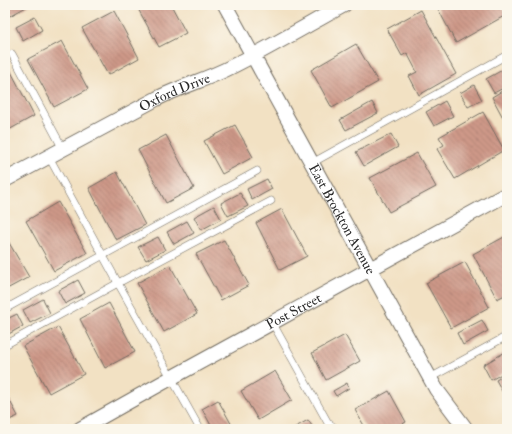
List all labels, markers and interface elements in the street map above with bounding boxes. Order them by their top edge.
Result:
street label: Oxford Drive [136,69,213,116]
street label: East Brockton Avenue [305,161,379,277]
street label: Post Street [263,289,325,333]

